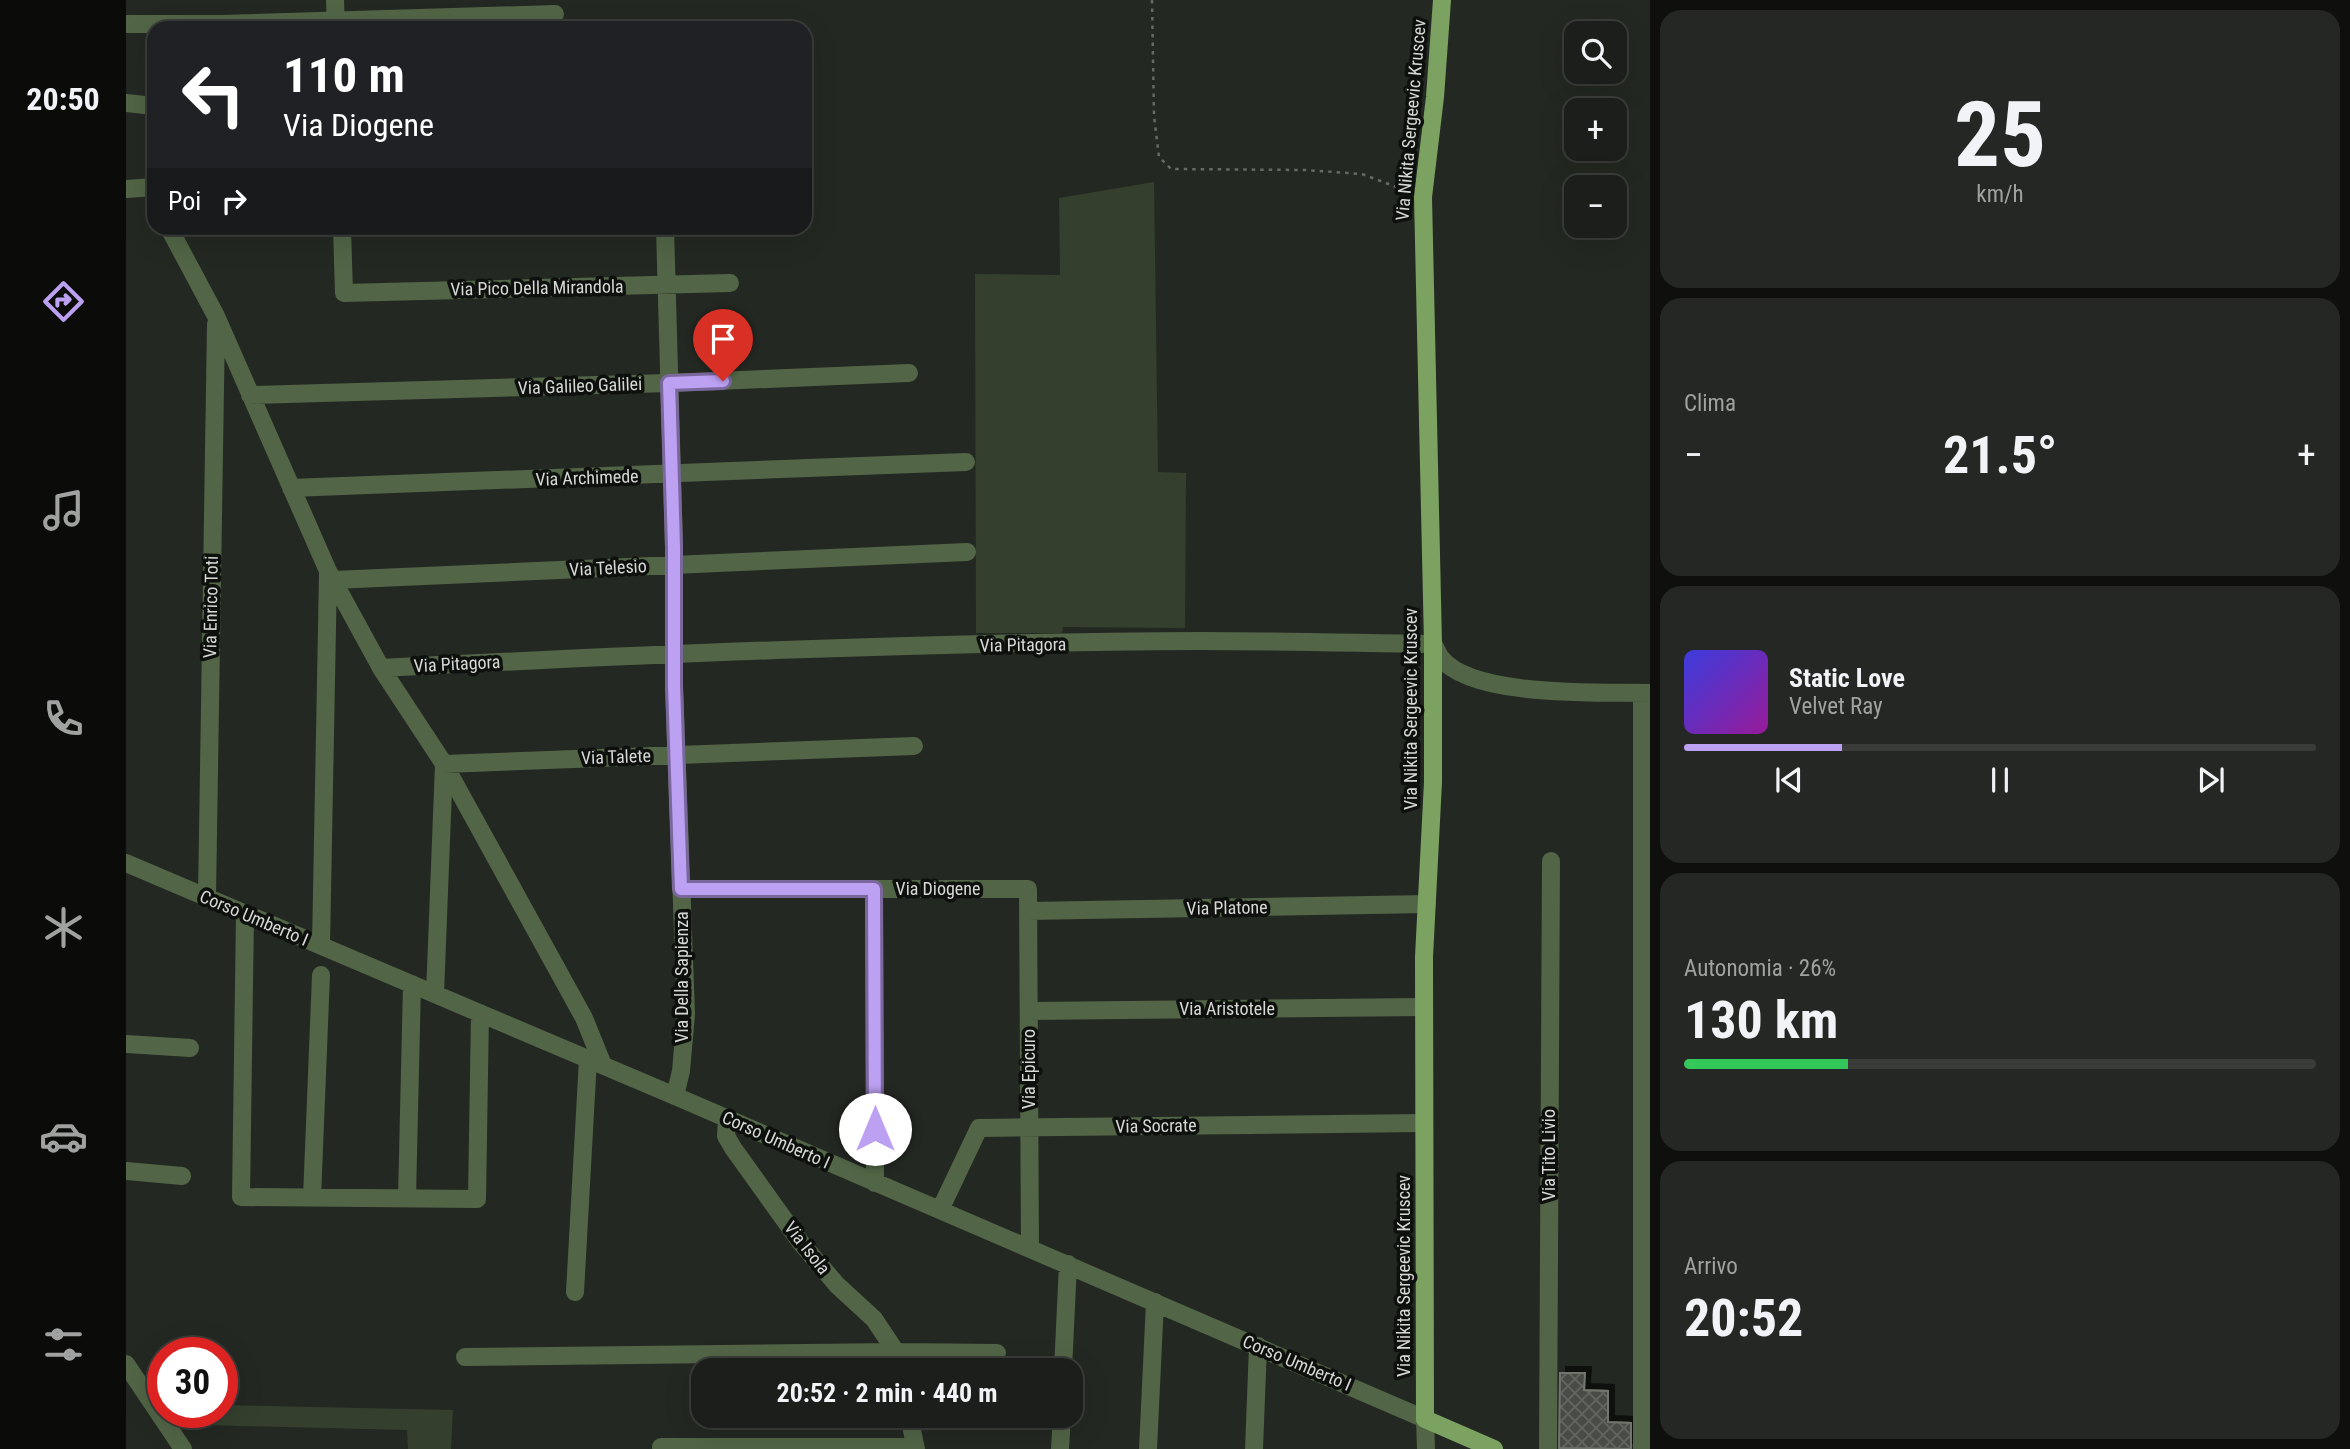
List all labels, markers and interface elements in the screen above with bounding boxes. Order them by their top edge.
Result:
street label: Via Nikita Sergeevic Kruscev [1391,18,1430,222]
map controls [1564,21,1627,238]
button: search [1564,21,1627,84]
text: 110 m [283,47,405,104]
icon: left [168,49,259,140]
text: 20:50 [26,80,100,118]
text: 25 [1954,82,2046,188]
button: + [1564,98,1627,161]
text: Via Diogene [283,106,434,144]
button: − [1564,175,1627,238]
text: km/h [1976,181,2024,208]
icon: right [215,182,253,220]
text: Poi [168,186,201,216]
street label: Via Pico Della Mirandola [450,275,624,300]
icon: directions [39,277,88,326]
pin [693,309,753,381]
icon: arrive [704,320,742,358]
street label: Via Galileo Galilei [517,373,643,398]
text: Clima [1684,390,1736,417]
text: 21.5° [1943,425,2057,486]
text: − [1684,433,1703,477]
text: + [2297,433,2316,477]
street label: Via Archimede [535,465,639,490]
icon: music [39,486,88,535]
street label: Via Telesio [569,555,647,580]
street label: Via Enrico Toti [199,556,222,658]
street label: Via Nikita Sergeevic Kruscev [1400,608,1421,810]
street label: Via Pitagora [979,633,1067,656]
street label: Via Pitagora [413,651,501,676]
text: Static Love [1789,663,1905,693]
text: Velvet Ray [1789,693,1883,720]
icon: phone [39,694,88,743]
street label: Via Talete [581,745,651,768]
icon: previous [1770,761,1808,799]
icon: pause [1981,761,2019,799]
icon: next [2192,761,2230,799]
street label: Via Diogene [896,878,980,899]
street label: Corso Umberto I [197,885,312,950]
street label: Via Platone [1186,896,1268,919]
icon: climate [39,903,88,952]
street label: Via Della Sapienza [671,911,692,1043]
text: Autonomia · 26% [1684,955,1836,982]
text: 130 km [1684,990,1838,1051]
street label: Via Aristotele [1179,998,1275,1019]
street label: Via Epicuro [1018,1029,1039,1109]
position arrow [838,1092,912,1166]
street label: Corso Umberto I [719,1106,833,1173]
street label: Via Tito Livio [1538,1109,1559,1201]
icon: car [39,1112,88,1161]
street label: Via Socrate [1115,1114,1197,1137]
street label: Via Nikita Sergeevic Kruscev [1393,1175,1414,1377]
street label: Via Isola [780,1217,835,1278]
text: Arrivo [1684,1253,1738,1280]
text: 20:52 [1684,1288,1803,1349]
icon: filters [39,1320,88,1369]
street label: Corso Umberto I [1240,1330,1355,1395]
speed limit sign: 30 [147,1337,238,1428]
text: 20:52 · 2 min · 440 m [777,1378,997,1408]

